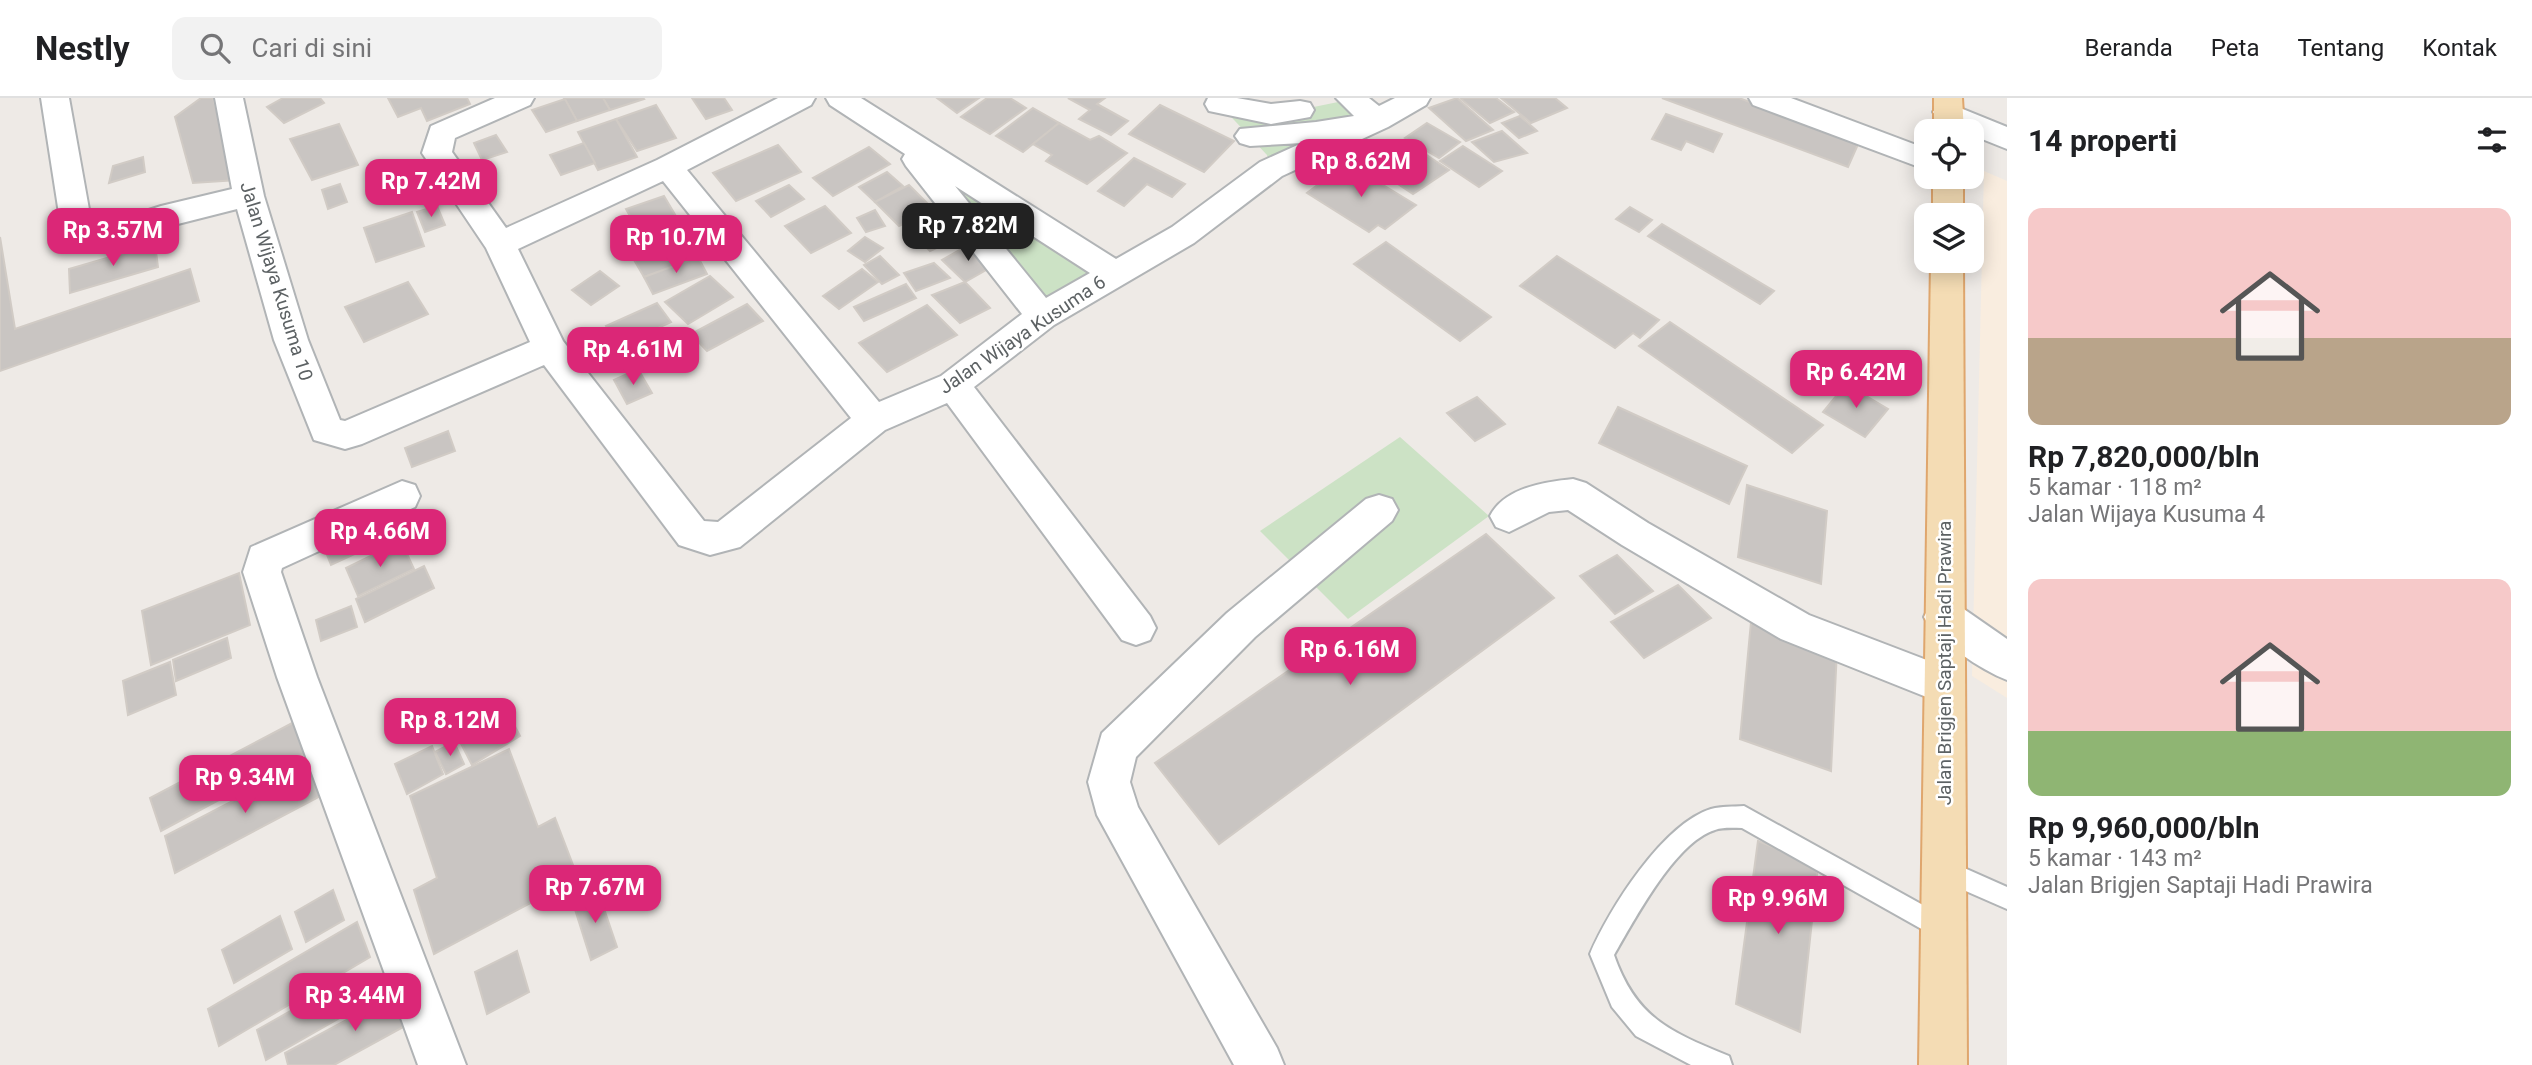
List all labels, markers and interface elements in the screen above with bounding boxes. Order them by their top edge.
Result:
search box [172,17,662,80]
text: Nestly [35,29,130,68]
icon: search [196,29,234,67]
text: Cari di sini [252,33,372,63]
text: Beranda [2085,34,2173,62]
text: Peta [2211,34,2259,62]
text: Tentang [2297,34,2384,62]
text: Kontak [2422,34,2497,62]
map controls [1914,119,1984,273]
button: locate [1914,119,1984,189]
icon: filters [2473,121,2511,159]
text: 14 properti [2028,123,2177,158]
pin: Rp 8.62M [1289,140,1433,199]
text: Rp 8.62M [1311,148,1411,175]
pin: Rp 7.42M [359,159,503,219]
text: Rp 7.42M [381,168,481,195]
street label: Jalan Wijaya Kusuma 10 [235,179,318,383]
button: layers [1914,203,1984,273]
pin: Rp 7.82M [896,204,1040,263]
pin: Rp 3.57M [41,208,185,268]
text: Rp 7.82M [918,212,1018,239]
pin: Rp 10.7M [604,216,748,275]
text: Rp 3.57M [63,217,163,244]
text: Rp 10.7M [626,224,726,251]
icon: home [2207,253,2333,379]
street label: Jalan Wijaya Kusuma 6 [935,270,1110,399]
pin: Rp 4.61M [561,328,705,387]
text: Rp 4.61M [583,336,683,363]
pin: Rp 6.42M [1784,350,1928,410]
text: Rp 6.42M [1806,359,1906,386]
text: Rp 7,820,000/bln [2028,439,2260,474]
text: 5 kamar · 118 m² [2028,474,2202,501]
text: Jalan Wijaya Kusuma 4 [2028,501,2265,528]
pin: Rp 4.66M [308,510,452,569]
text: Rp 4.66M [330,518,430,545]
street label: Jalan Brigjen Saptaji Hadi Prawira [1933,521,1956,805]
icon: home [2207,624,2333,750]
pin: Rp 6.16M [1278,628,1422,687]
text: Rp 6.16M [1300,636,1400,663]
pin: Rp 8.12M [378,698,522,758]
text: Rp 8.12M [400,707,500,734]
pin: Rp 9.34M [173,756,317,815]
text: Rp 9.34M [195,764,295,791]
text: Rp 9,960,000/bln [2028,810,2260,845]
text: 5 kamar · 143 m² [2028,845,2202,872]
pin: Rp 7.67M [523,866,667,925]
text: Jalan Brigjen Saptaji Hadi Prawira [2028,872,2373,899]
text: Rp 7.67M [545,874,645,901]
pin: Rp 9.96M [1706,876,1850,936]
text: Rp 9.96M [1728,885,1828,912]
pin: Rp 3.44M [283,974,427,1033]
text: Rp 3.44M [305,982,405,1009]

